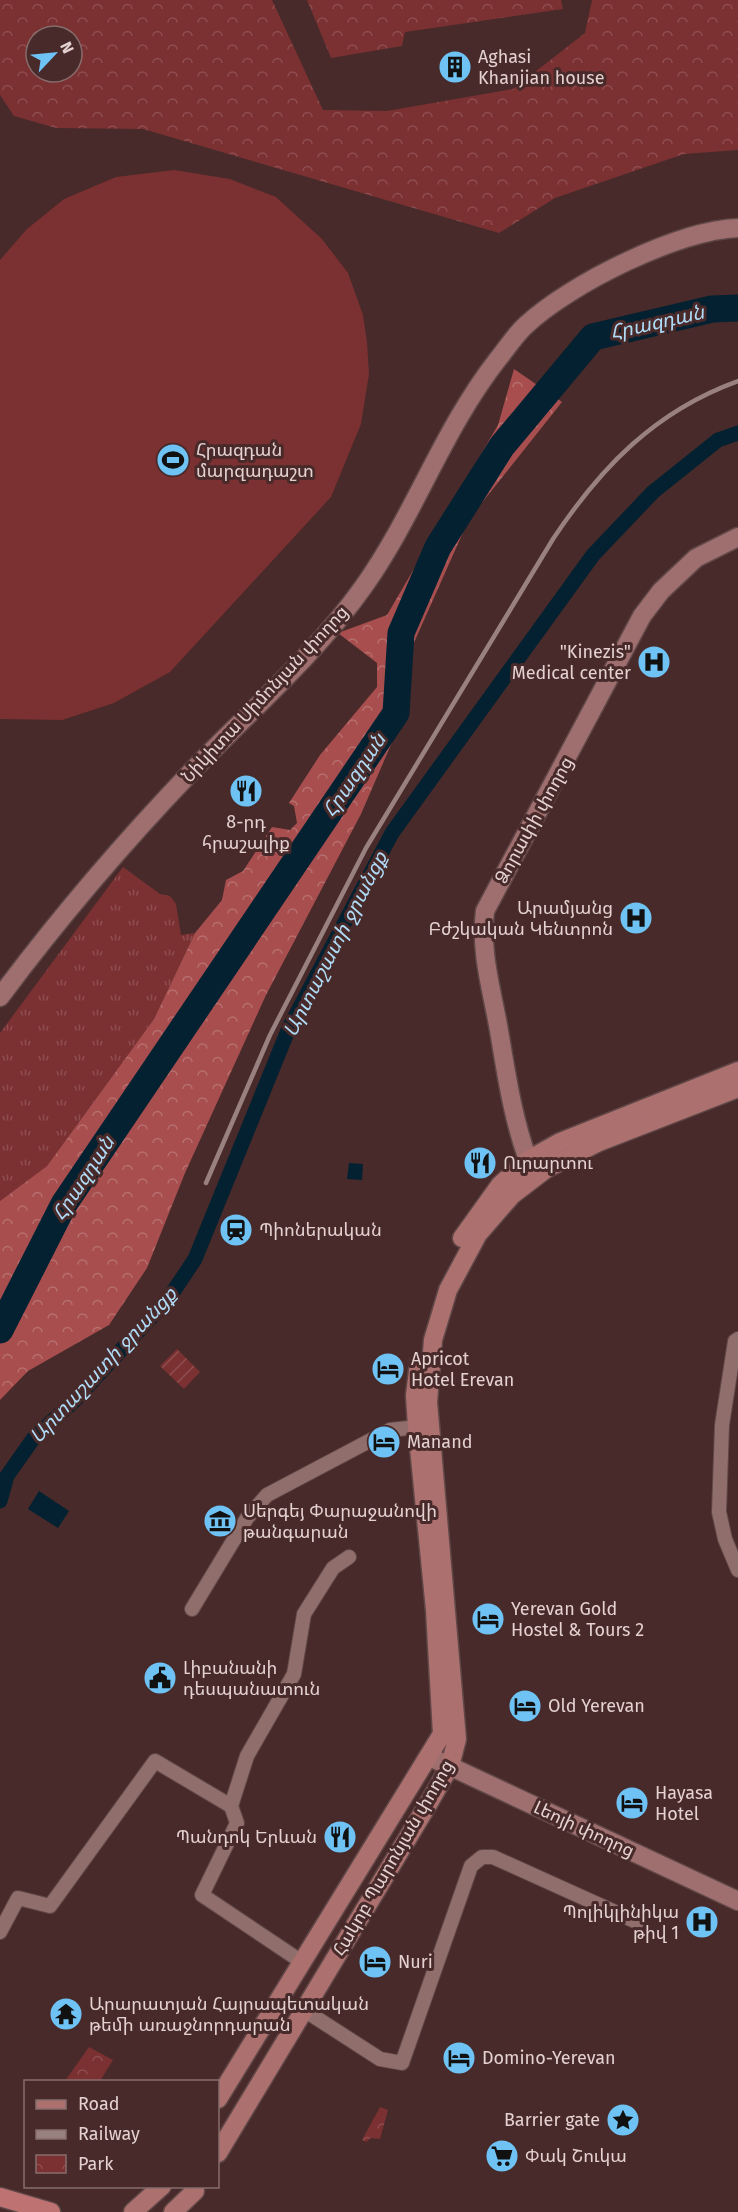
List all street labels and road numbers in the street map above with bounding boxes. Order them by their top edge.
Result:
street label: Նիկիտա Սիմոնյան փողոց [177,601,353,787]
street label: Ձորափի փողոց [490,753,578,887]
street label: Հակոբ Պարոնյան փողոց [328,1756,458,1960]
street label: Լեոյի փողոց [530,1796,638,1862]

